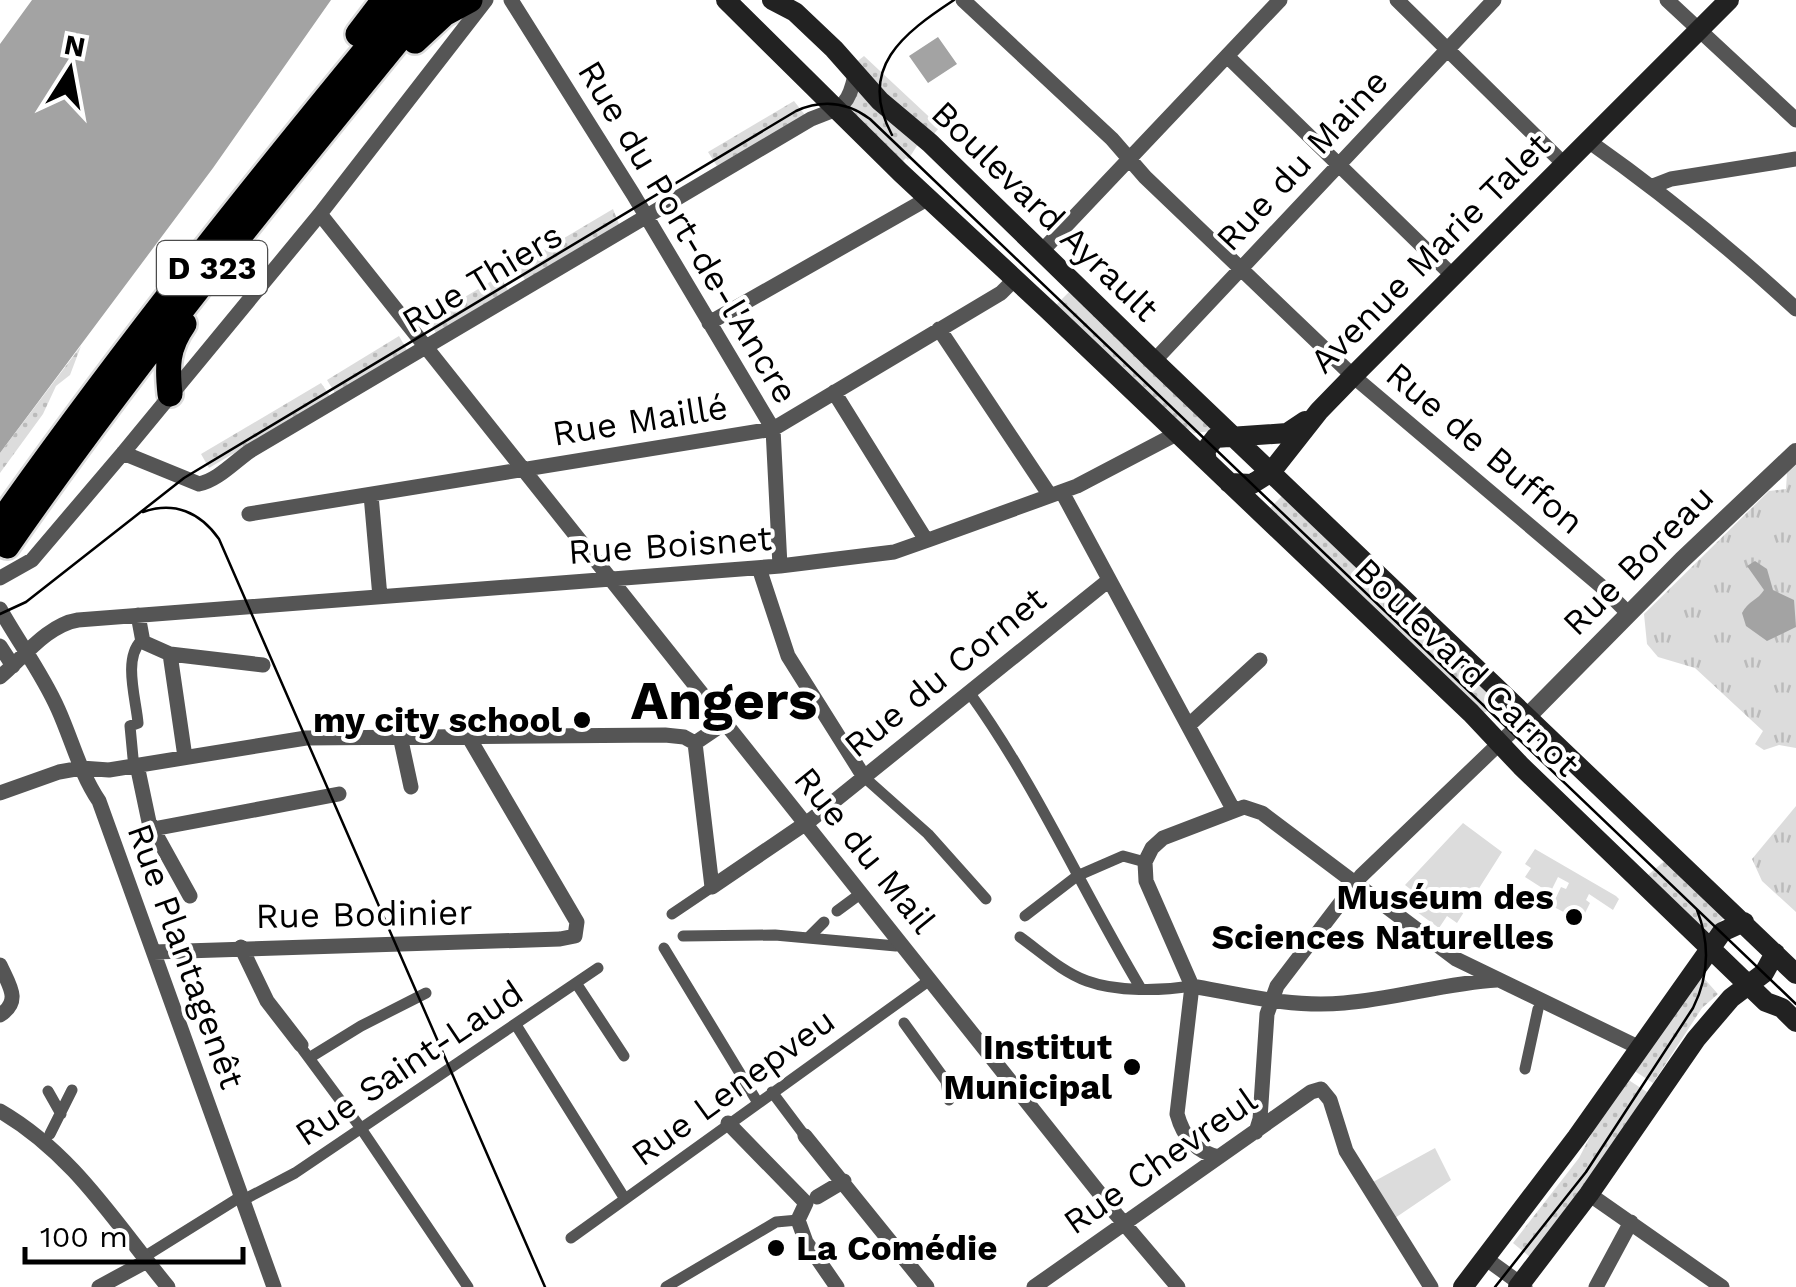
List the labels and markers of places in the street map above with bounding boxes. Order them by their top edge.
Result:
place label: my city school [313,699,563,741]
marker: my city school [571,709,593,731]
place label: Muséum des Sciences Naturelles [1211,876,1554,958]
marker: Muséum des Sciences Naturelles [1563,906,1585,928]
place label: Institut Municipal [943,1026,1113,1108]
marker: Institut Municipal [1121,1056,1143,1078]
place label: La Comédie [796,1227,997,1269]
marker: La Comédie [765,1237,787,1259]

